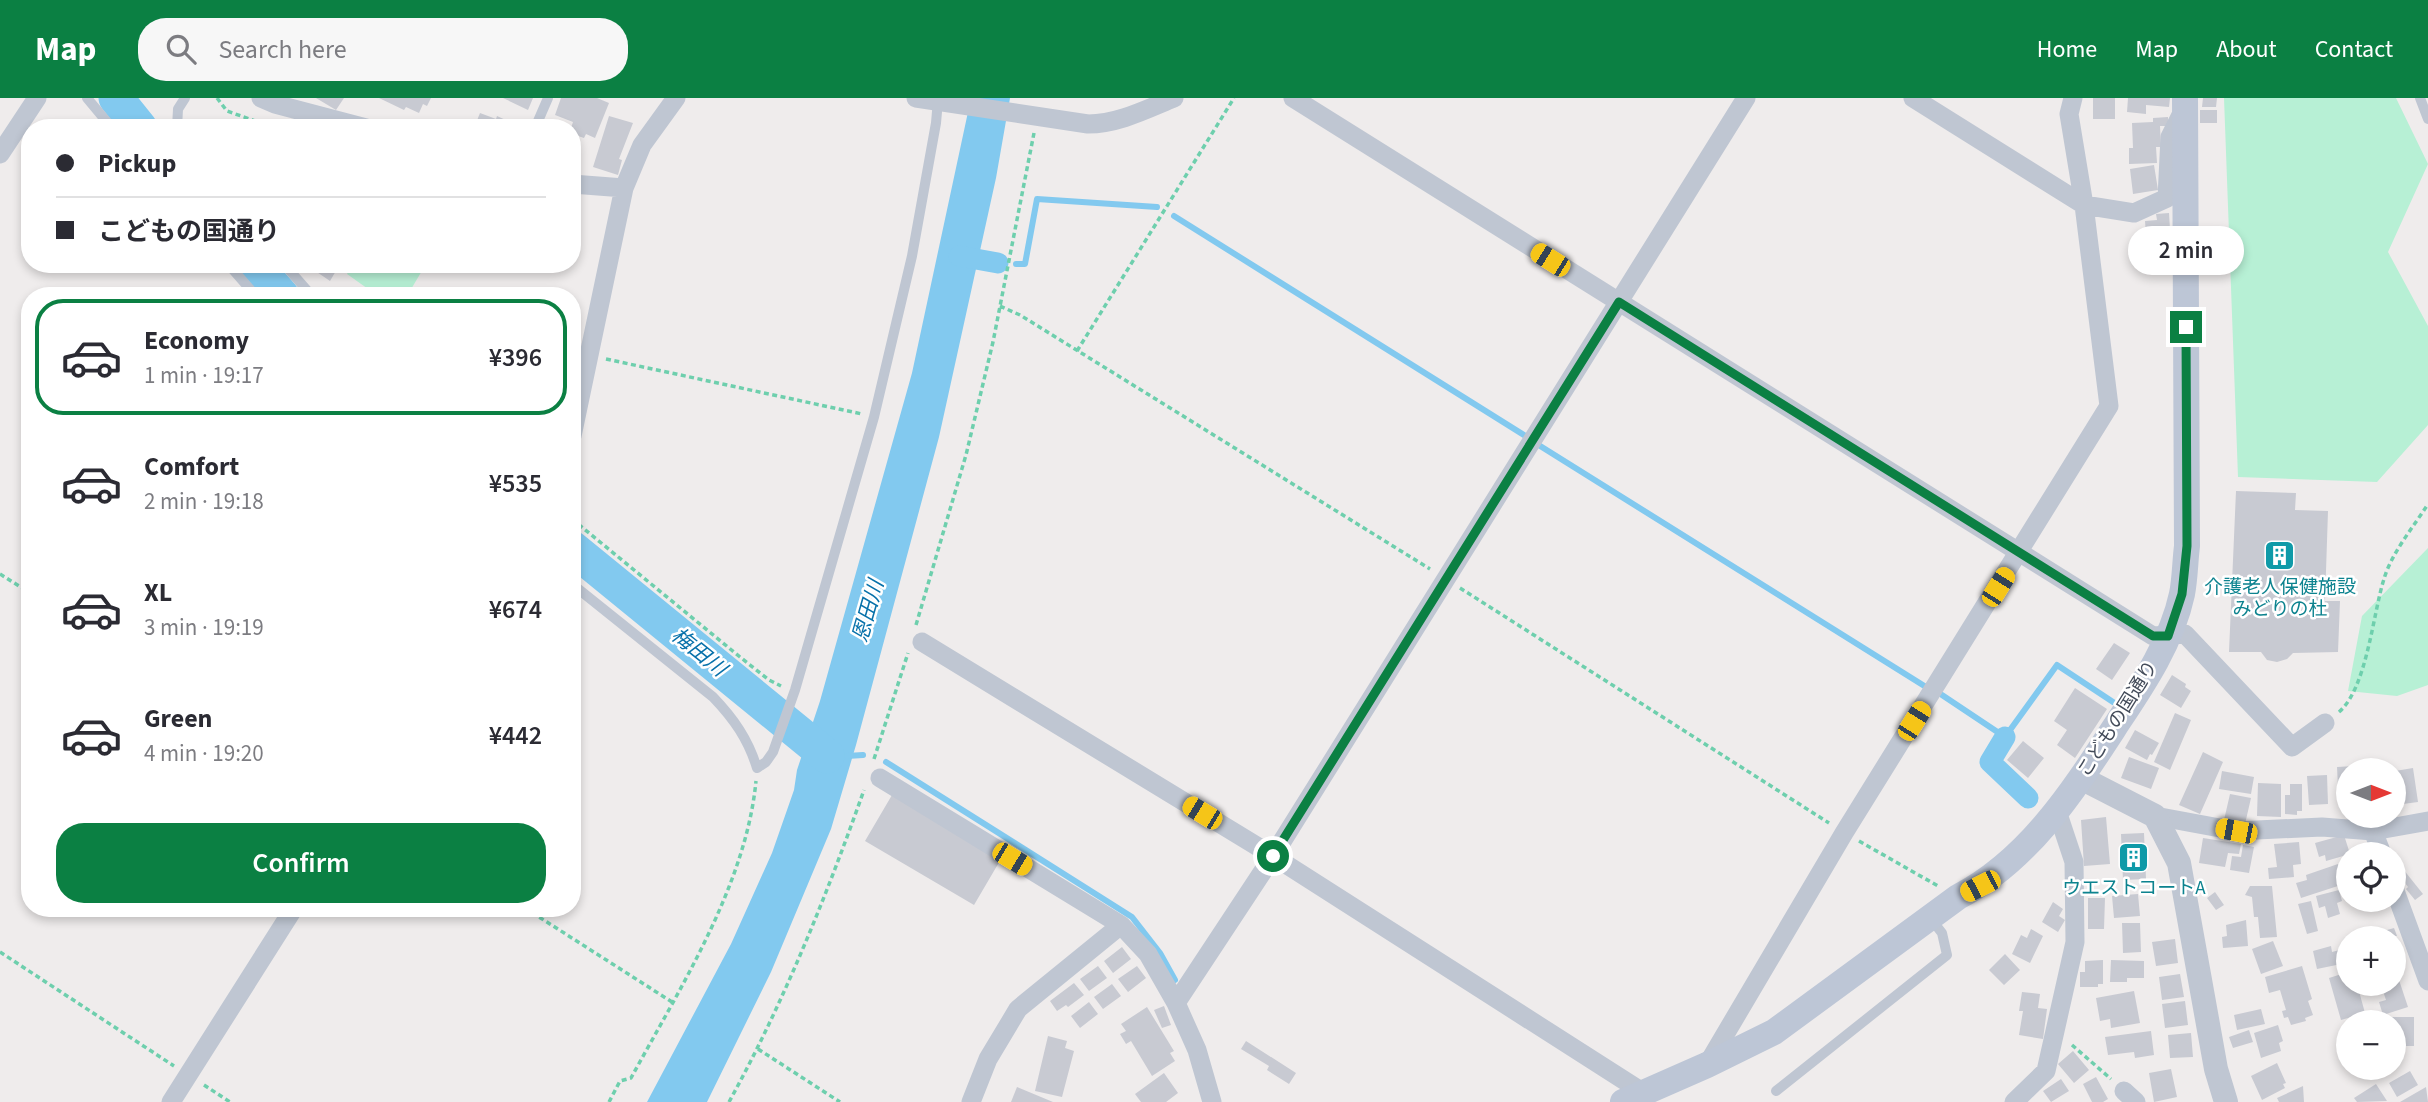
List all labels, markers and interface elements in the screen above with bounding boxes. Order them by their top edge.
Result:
search box [138,18,628,81]
text: Map [35,26,96,73]
icon: search [162,30,200,68]
text: Search here [218,31,347,68]
text: Home [2037,32,2097,67]
text: Map [2135,32,2178,67]
text: About [2216,32,2277,67]
text: Contact [2315,32,2393,67]
text: Pickup [98,145,176,182]
text: こどもの国通り [98,213,280,250]
callout: 2 min [2128,226,2244,274]
text: 2 min [2159,234,2213,267]
car [1527,240,1574,280]
route end [2170,311,2202,343]
text: Economy [144,322,249,359]
icon: car [60,326,123,389]
text: ¥396 [489,339,542,376]
text: 1 min · 19:17 [144,359,264,392]
text: Comfort [144,448,239,485]
icon: car [60,452,123,515]
text: ¥535 [489,465,542,502]
text: 2 min · 19:18 [144,485,264,518]
building icon: 介護老人保健施設 みどりの杜 [2263,539,2297,573]
car [1978,564,2019,610]
text: XL [144,574,172,611]
place label: 介護老人保健施設 みどりの杜 [2204,574,2356,623]
water label: 恩田川 [845,575,892,645]
icon: car [60,578,123,641]
text: ¥674 [489,591,542,628]
text: 3 min · 19:19 [144,611,264,644]
water label: 梅田川 [665,621,734,685]
street label: こどもの国通り [2071,655,2165,783]
car [1894,698,1935,744]
text: Green [144,700,212,737]
icon: car [60,704,123,767]
text: ¥442 [489,717,542,754]
text: 4 min · 19:20 [144,737,264,770]
north arrow [2336,758,2406,828]
map controls [2336,758,2406,1080]
car [1179,793,1226,833]
car [2214,817,2259,845]
button: Confirm [56,823,546,903]
car [989,839,1036,879]
route start [1257,840,1289,872]
building icon: ウエストコートA [2117,840,2151,874]
button: locate [2336,842,2406,912]
car [1957,867,2004,905]
place label: ウエストコートA [2062,875,2206,902]
button: + [2336,926,2406,996]
button: − [2336,1010,2406,1080]

